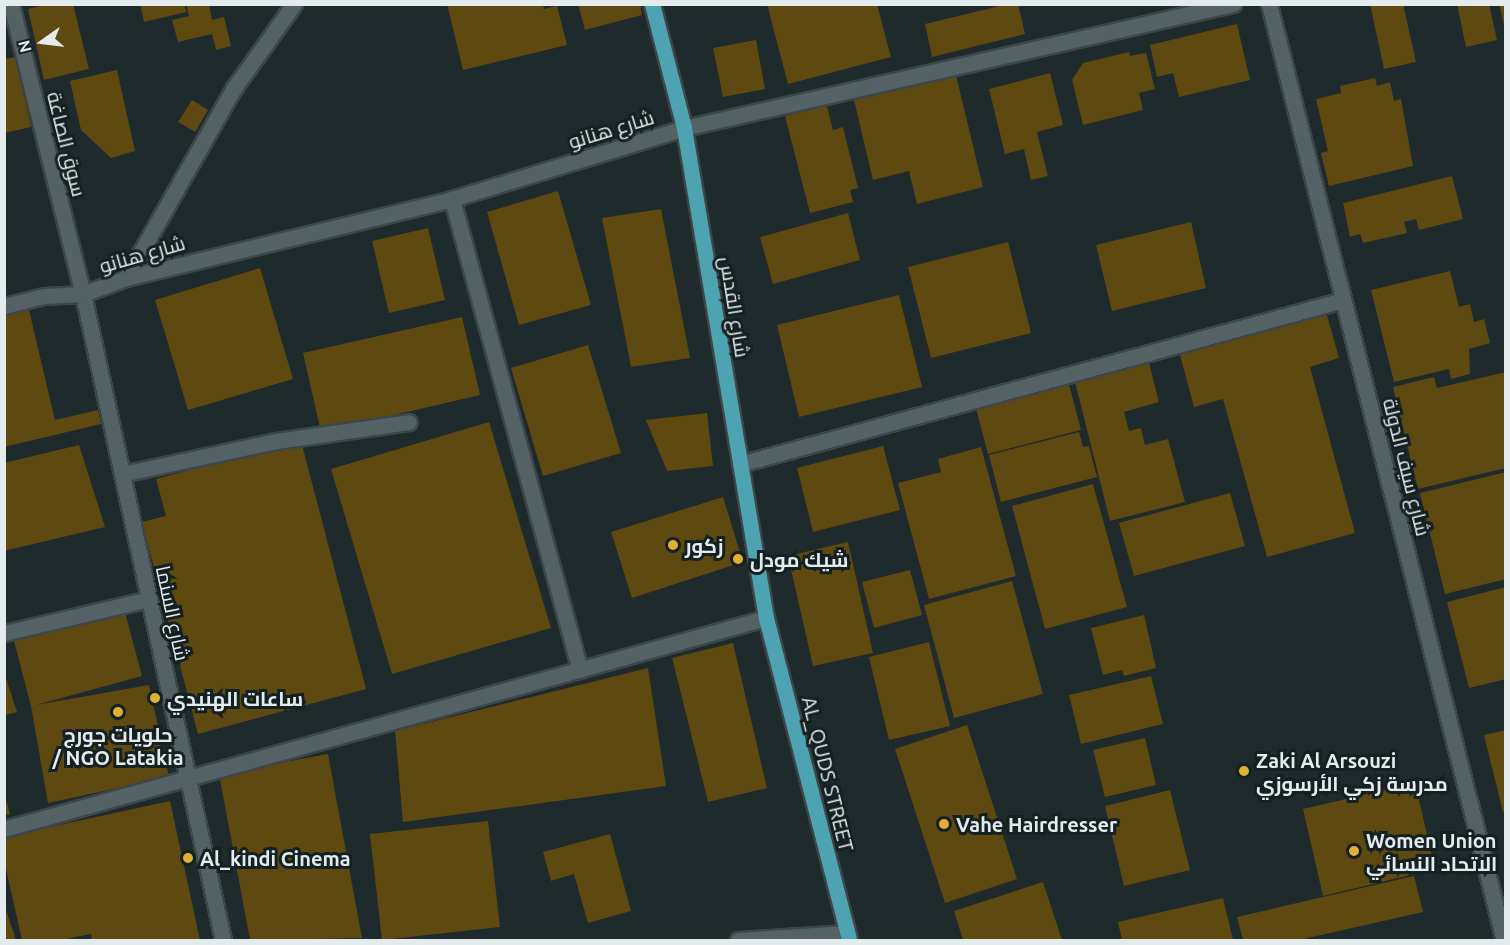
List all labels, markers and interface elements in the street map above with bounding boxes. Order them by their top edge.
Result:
north arrow [12,12,72,72]
text: N [14,38,35,54]
street label: سوق الصاغة [42,89,92,199]
street label: شارع هنانو [565,105,657,153]
street label: شارع هنانو [96,230,188,278]
street label: شارع القدس [715,255,755,359]
street label: شارع سيف الدولة [1378,396,1436,538]
place label: زكور [685,533,724,557]
marker: زكور [666,538,680,552]
place label: شيك مودل [750,547,848,571]
marker: شيك مودل [731,552,745,566]
street label: شارع السنما [151,563,195,663]
place label: ساعات الهنيدي [167,686,303,710]
marker: ساعات الهنيدي [148,691,162,705]
street label: AL_QUDS STREET [797,694,859,854]
marker: حلويات جورج / NGO Latakia [111,705,125,719]
place label: حلويات جورج / NGO Latakia [52,722,184,769]
place label: Zaki Al Arsouzi مدرسة زكي الأرسوزي [1256,748,1448,795]
marker: Zaki Al Arsouzi مدرسة زكي الأرسوزي [1237,764,1251,778]
place label: Vahe Hairdresser [956,812,1117,836]
marker: Vahe Hairdresser [937,817,951,831]
place label: Women Union الاتحاد النسائي [1366,828,1497,875]
marker: Women Union الاتحاد النسائي [1347,844,1361,858]
place label: Al_kindi Cinema [200,846,350,870]
marker: Al_kindi Cinema [181,851,195,865]

